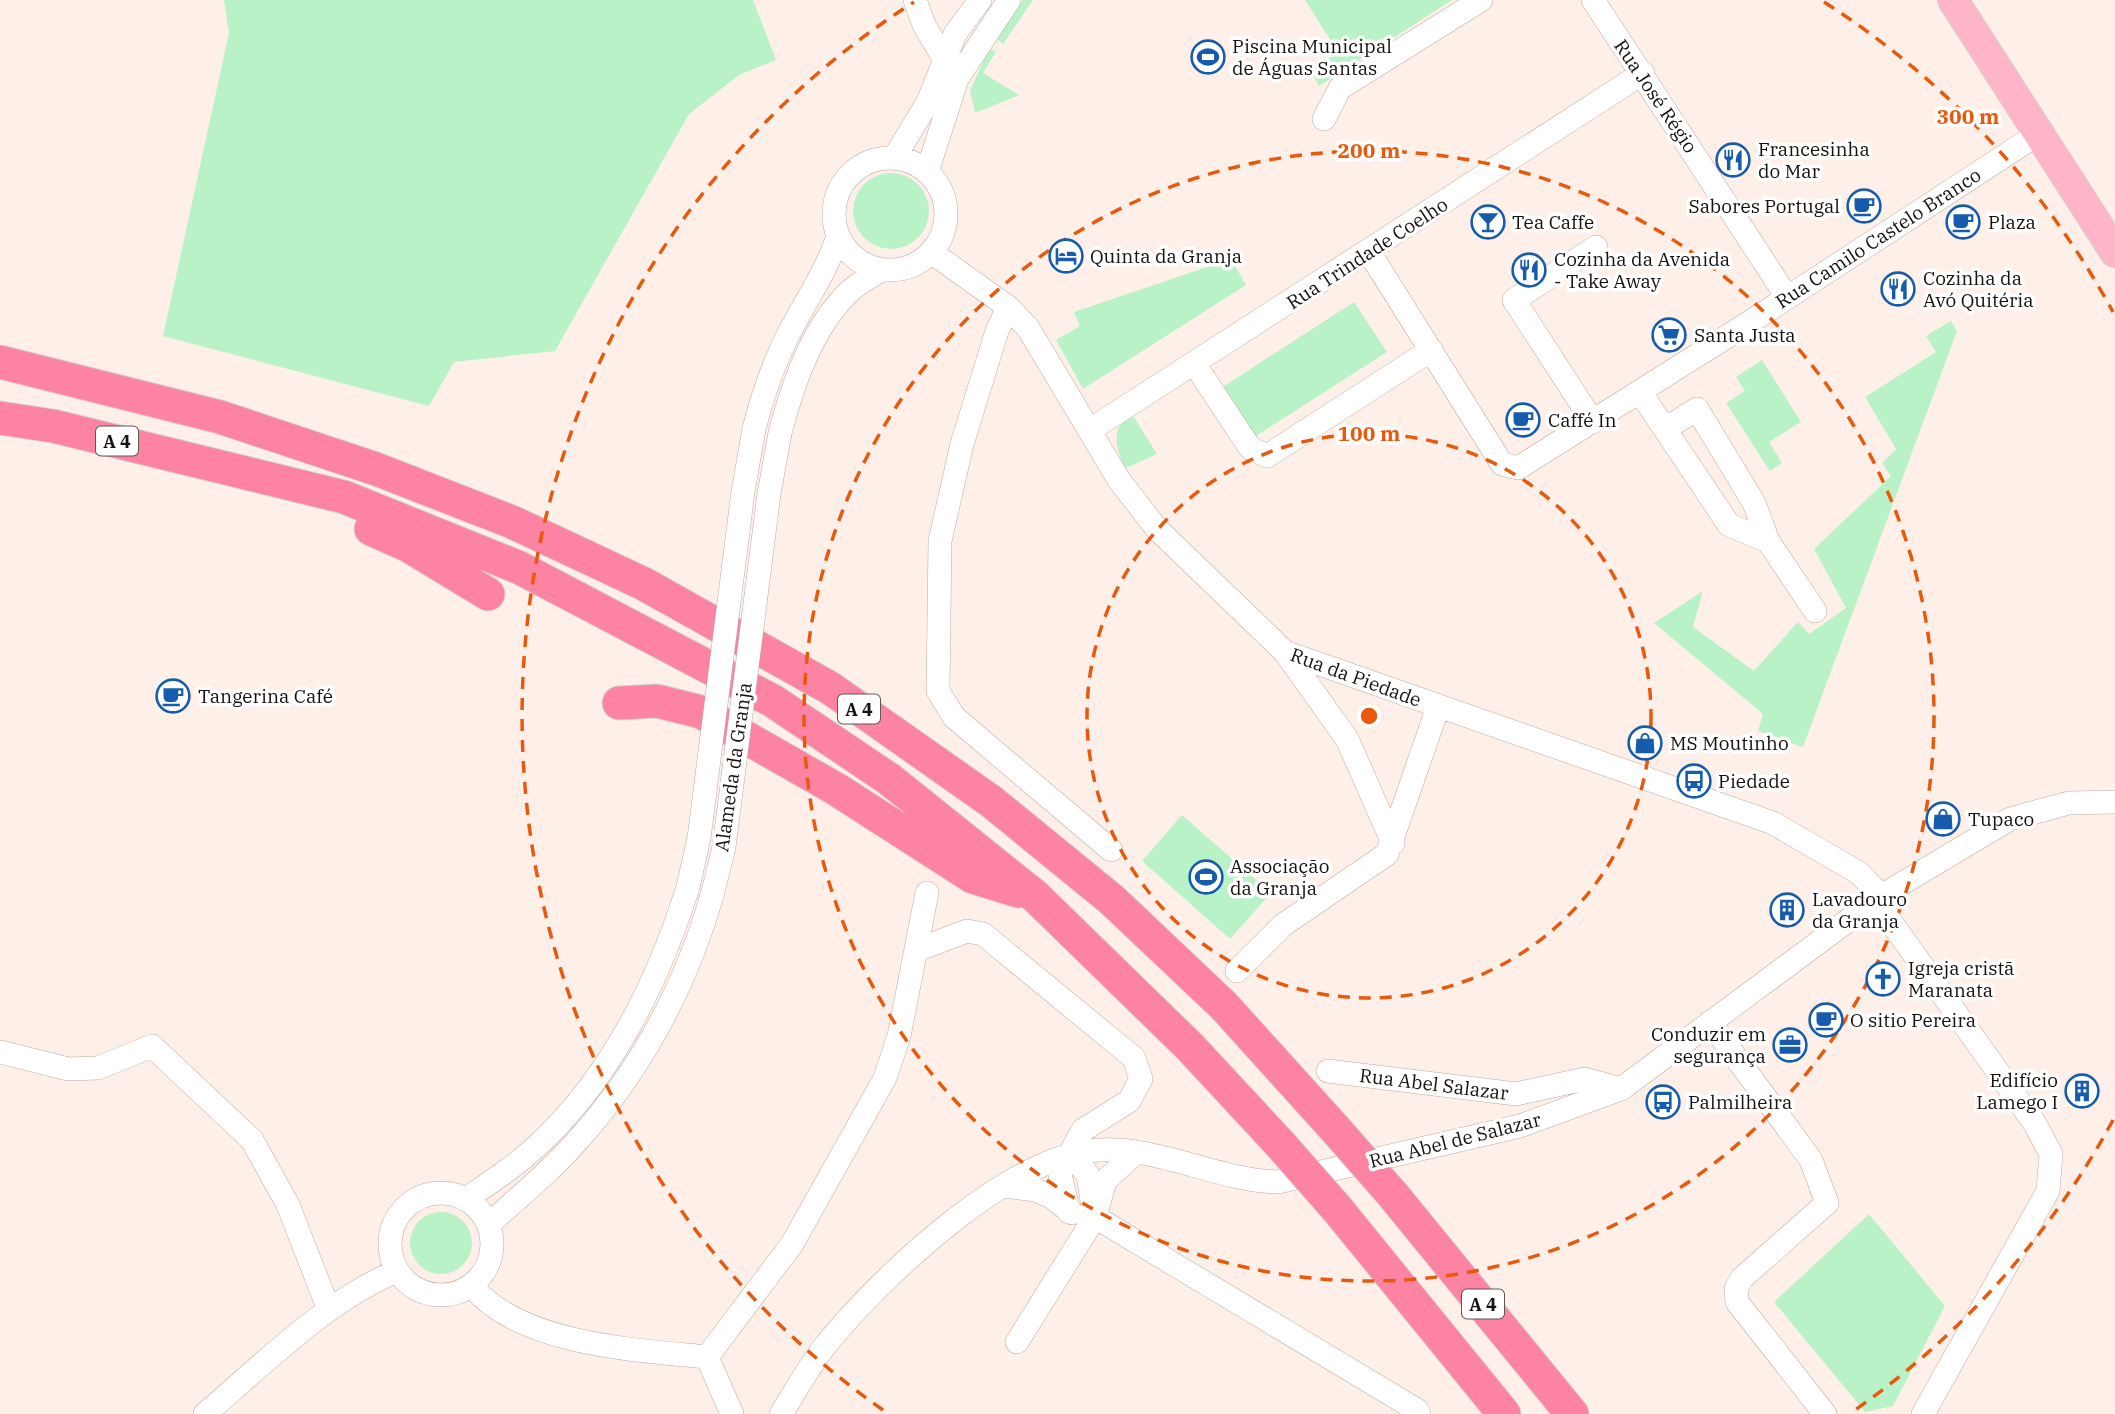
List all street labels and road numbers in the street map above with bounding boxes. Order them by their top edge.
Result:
street label: Rua José Régio [1609,35,1703,157]
street label: Rua Camilo Castelo Branco [1771,163,1985,313]
street label: Rua Trindade Coelho [1282,192,1452,314]
road number: A 4 [96,426,138,456]
street label: Rua da Piedade [1287,642,1425,712]
street label: Alameda da Granja [709,681,757,853]
road number: A 4 [838,694,880,724]
street label: Rua Abel Salazar [1358,1063,1511,1105]
street label: Rua Abel de Salazar [1367,1107,1544,1173]
road number: A 4 [1462,1289,1504,1318]

